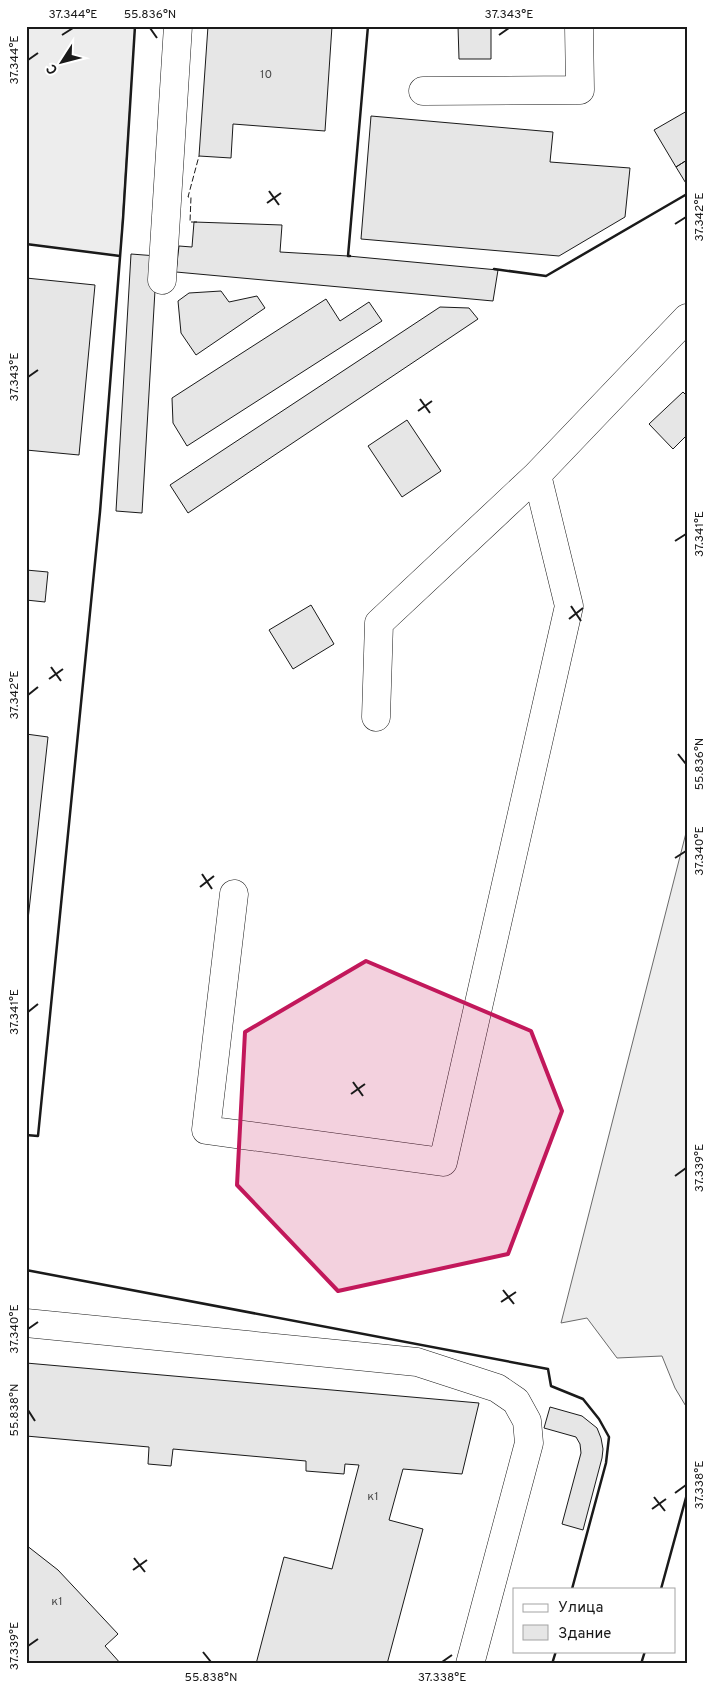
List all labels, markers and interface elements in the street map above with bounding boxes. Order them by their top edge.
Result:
text: 37.344°E [48,7,98,23]
text: 55.836°N [124,7,176,23]
text: 37.343°E [485,7,533,23]
text: 37.344°E [7,35,23,85]
north arrow [38,38,88,88]
text: С [43,60,62,77]
house number: 10 [260,67,272,83]
text: 37.342°E [692,193,708,241]
text: 37.343°E [7,353,23,401]
text: 37.341°E [692,511,708,557]
text: 37.342°E [7,671,23,719]
text: 55.836°N [692,738,708,790]
text: 37.340°E [692,826,708,876]
text: 37.341°E [7,989,23,1035]
text: 37.339°E [692,1144,708,1192]
text: 37.340°E [7,1304,23,1354]
text: 55.838°N [7,1384,23,1436]
text: 37.338°E [692,1461,708,1509]
house number: к1 [367,1489,379,1505]
legend [513,1588,676,1652]
house number: к1 [51,1594,63,1610]
text: Улица [558,1599,603,1618]
text: 37.339°E [7,1622,23,1670]
text: Здание [558,1625,611,1644]
text: 55.838°N [185,1670,237,1686]
text: 37.338°E [418,1670,466,1686]

